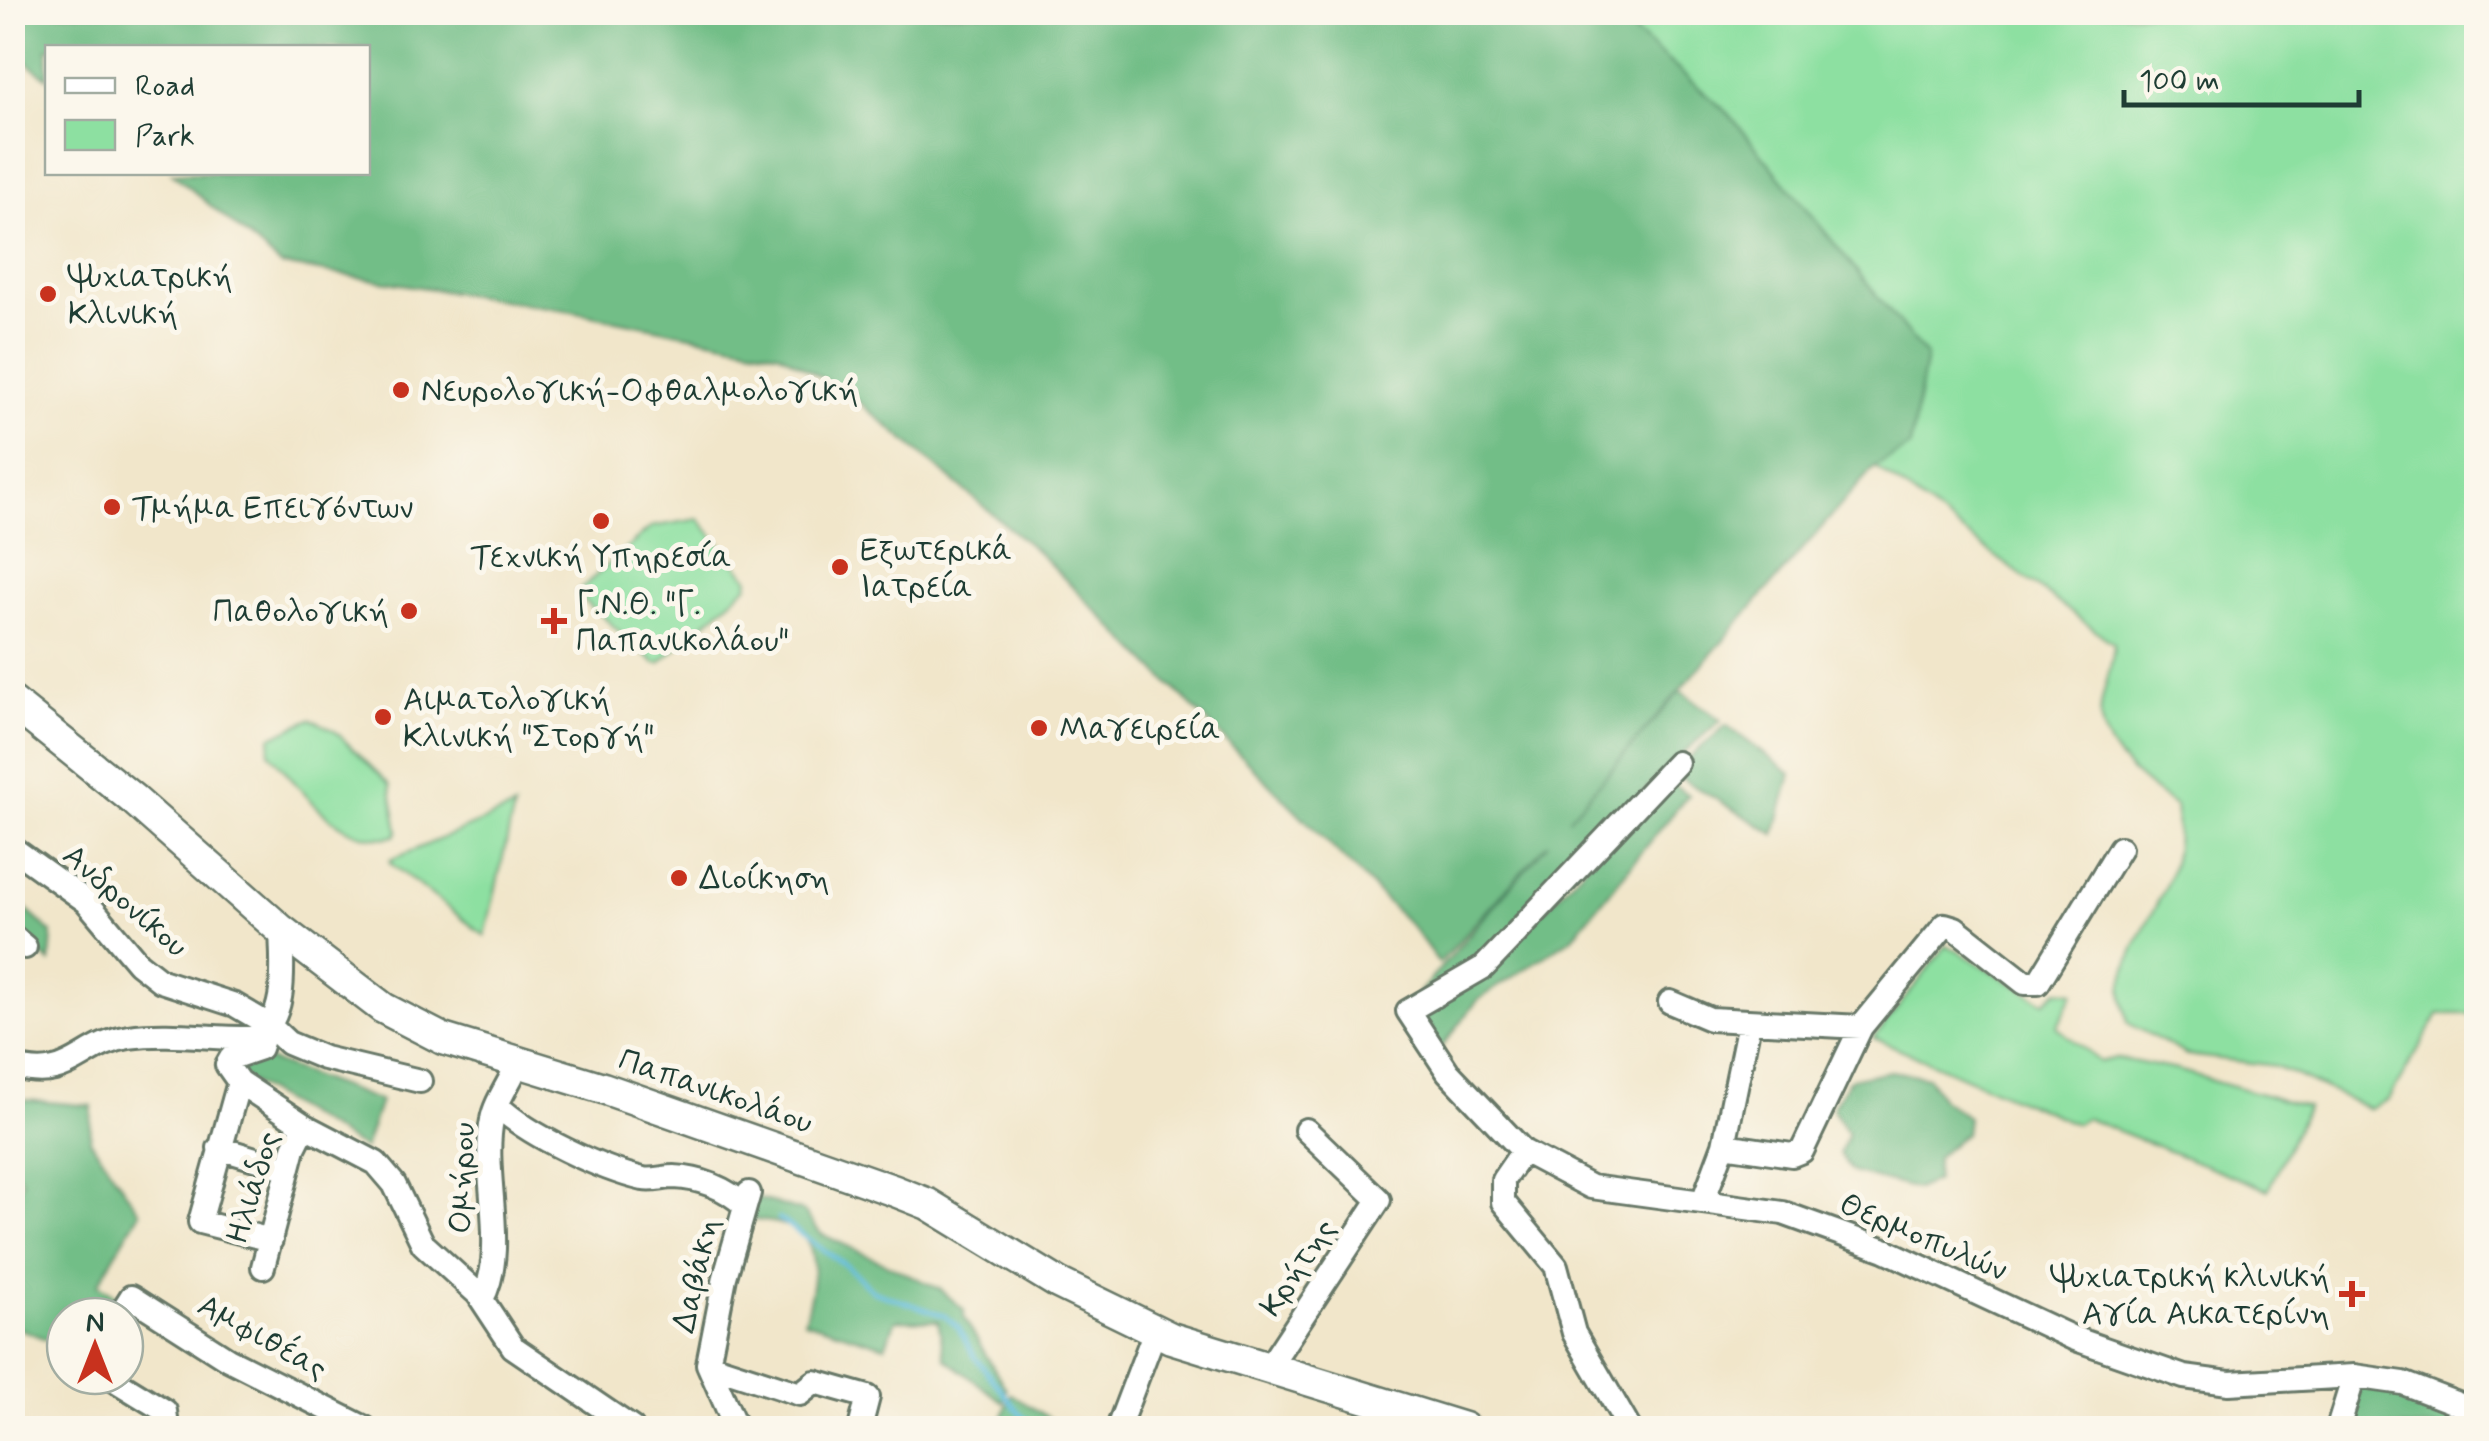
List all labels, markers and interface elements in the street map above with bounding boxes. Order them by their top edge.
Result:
legend [45,45,370,175]
scale bar [2124,45,2359,107]
text: 100 m [2139,62,2220,101]
text: Road [135,67,195,106]
text: Park [135,117,195,156]
place label: Ψυχιατρική Κλινική [67,257,233,336]
marker: Ψυχιατρική Κλινική [37,283,59,305]
place label: Νευρολογική-Οφθαλμολογική [421,371,858,413]
marker: Νευρολογική-Οφθαλμολογική [390,379,412,401]
place label: Τμήμα Επειγόντων [132,488,413,530]
marker: Τμήμα Επειγόντων [101,496,123,518]
marker: Τεχνική Υπηρεσία [590,510,612,532]
place label: Εξωτερικά Ιατρεία [860,530,1012,609]
place label: Τεχνική Υπηρεσία [470,537,732,579]
marker: Εξωτερικά Ιατρεία [829,556,851,578]
place label: Γ.Ν.Θ. "Γ. Παπανικολάου" [576,584,789,663]
place label: Παθολογική [213,592,389,634]
marker: Παθολογική [398,600,420,622]
marker: Γ.Ν.Θ. "Γ. Παπανικολάου" [541,608,567,634]
place label: Αιματολογική Κλινική "Στοργή" [403,680,654,759]
marker: Αιματολογική Κλινική "Στοργή" [372,706,394,728]
place label: Μαγειρεία [1059,709,1221,751]
marker: Μαγειρεία [1028,717,1050,739]
street label: Ανδρονίκου [53,835,196,968]
place label: Διοίκηση [699,859,830,901]
marker: Διοίκηση [668,867,690,889]
street label: Παπανικολάου [613,1039,818,1145]
street label: Ομήρου [440,1121,486,1235]
street label: Ηλιάδος [217,1126,291,1249]
street label: Θερμοπυλών [1833,1184,2014,1292]
street label: Κρήτης [1251,1211,1347,1325]
street label: Δαβάκη [663,1214,731,1337]
place label: Ψυχιατρική κλινική Αγία Αικατερίνη [2050,1257,2330,1336]
marker: Ψυχιατρική κλινική Αγία Αικατερίνη [2339,1281,2365,1307]
street label: Αμφιθέας [190,1284,335,1391]
north arrow [45,1296,145,1396]
text: N [86,1305,104,1342]

